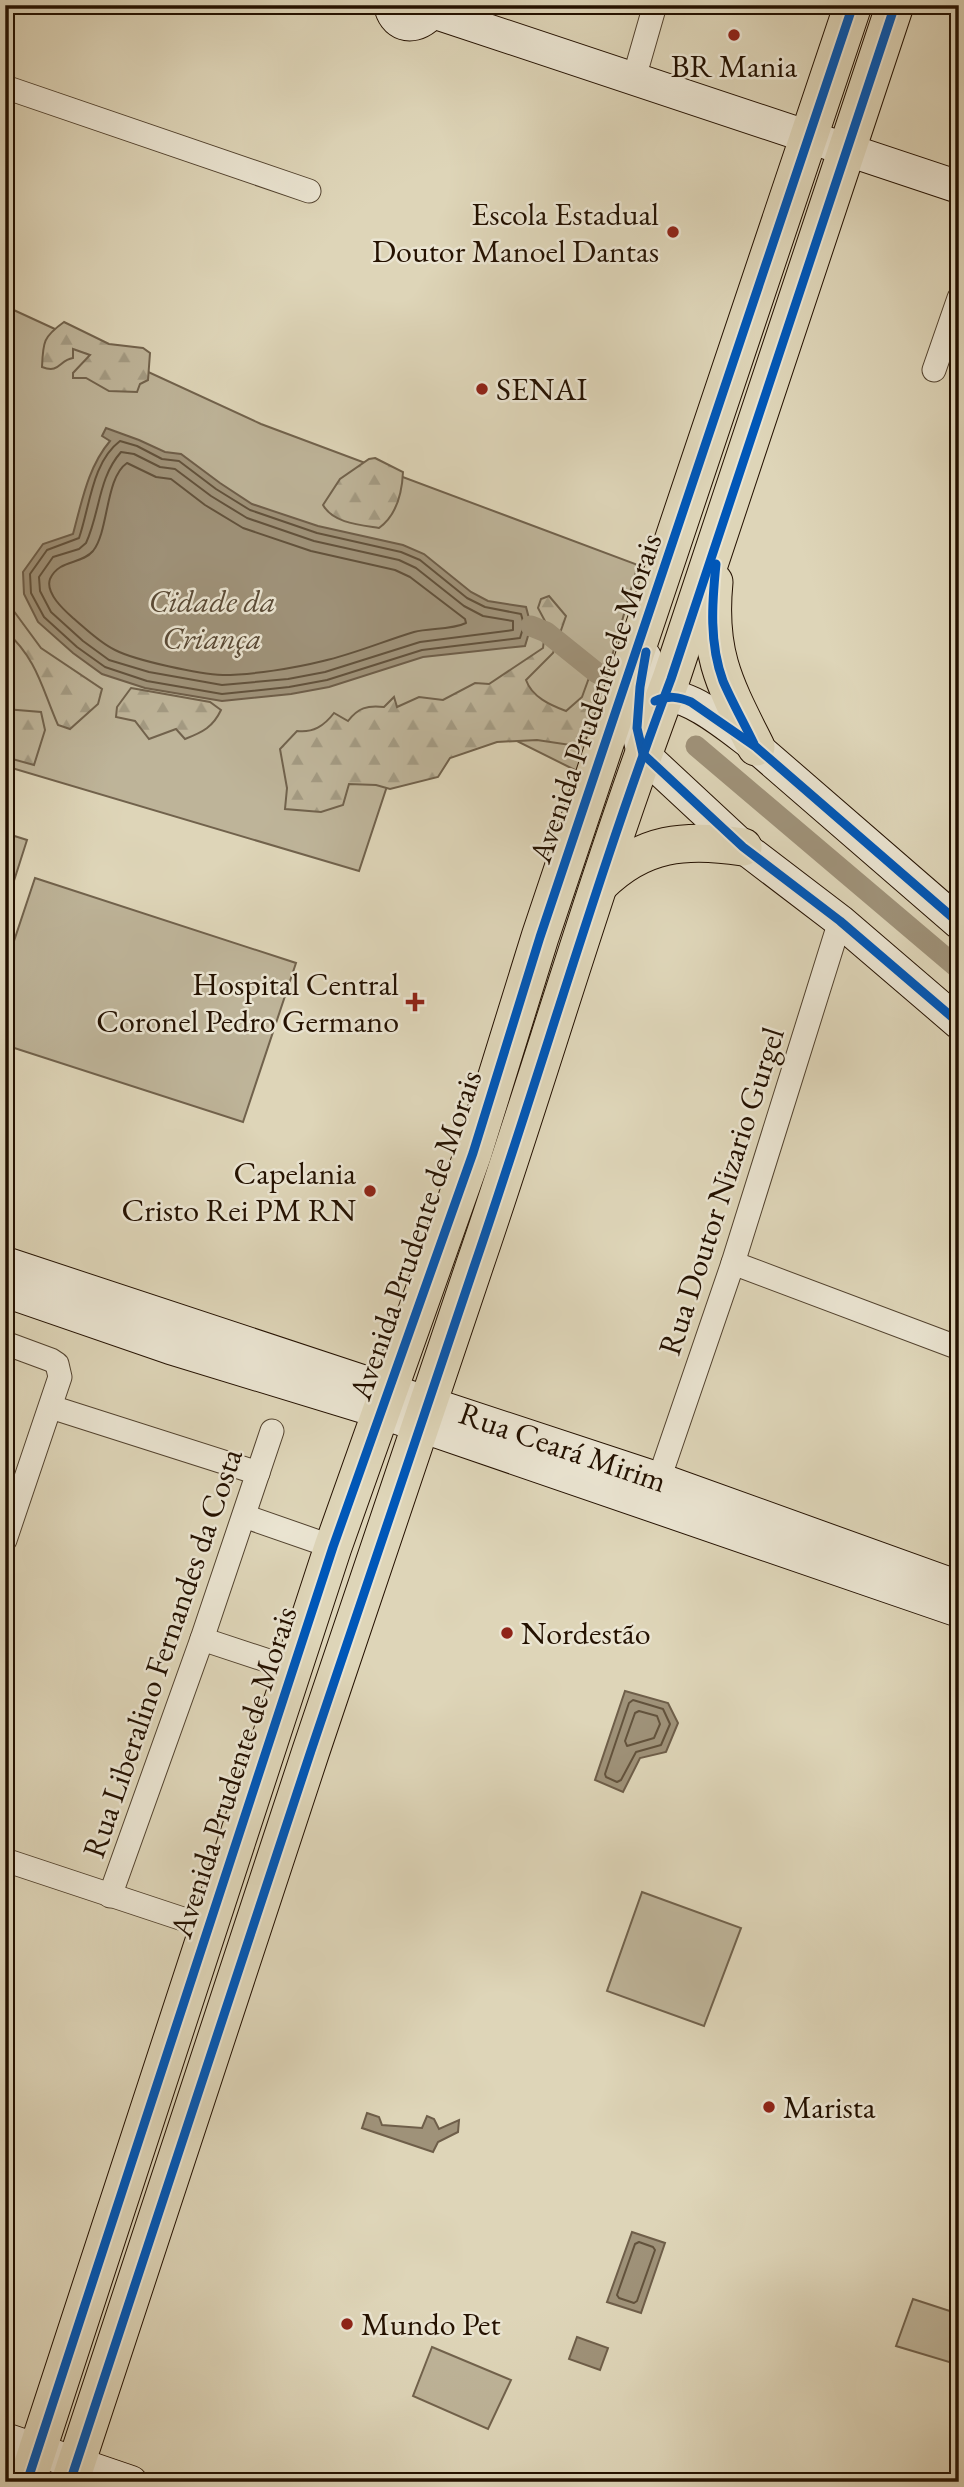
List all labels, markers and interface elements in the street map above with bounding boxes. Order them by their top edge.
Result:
marker: BR Mania [726,27,742,43]
place label: BR Mania [671,45,797,87]
place label: Escola Estadual Doutor Manoel Dantas [372,193,659,272]
marker: Escola Estadual Doutor Manoel Dantas [665,224,681,240]
place label: SENAI [496,368,587,410]
marker: SENAI [474,381,490,397]
street label: Avenida Prudente de Morais [518,528,671,869]
park label: Cidade da Criança [148,580,276,659]
place label: Hospital Central Coronel Pedro Germano [96,963,399,1042]
marker: Hospital Central Coronel Pedro Germano [405,992,425,1012]
street label: Rua Doutor Nizario Gurgel [648,1021,794,1360]
street label: Avenida Prudente de Morais [338,1065,491,1406]
place label: Capelania Cristo Rei PM RN [122,1152,357,1231]
marker: Capelania Cristo Rei PM RN [362,1183,378,1199]
street label: Rua Ceará Mirim [454,1392,672,1502]
street label: Rua Liberalino Fernandes da Costa [72,1443,252,1863]
street label: Avenida Prudente de Morais [159,1601,306,1944]
place label: Nordestão [521,1612,651,1654]
marker: Nordestão [499,1625,515,1641]
place label: Marista [783,2086,876,2128]
marker: Marista [761,2099,777,2115]
place label: Mundo Pet [361,2303,501,2345]
marker: Mundo Pet [339,2316,355,2332]

